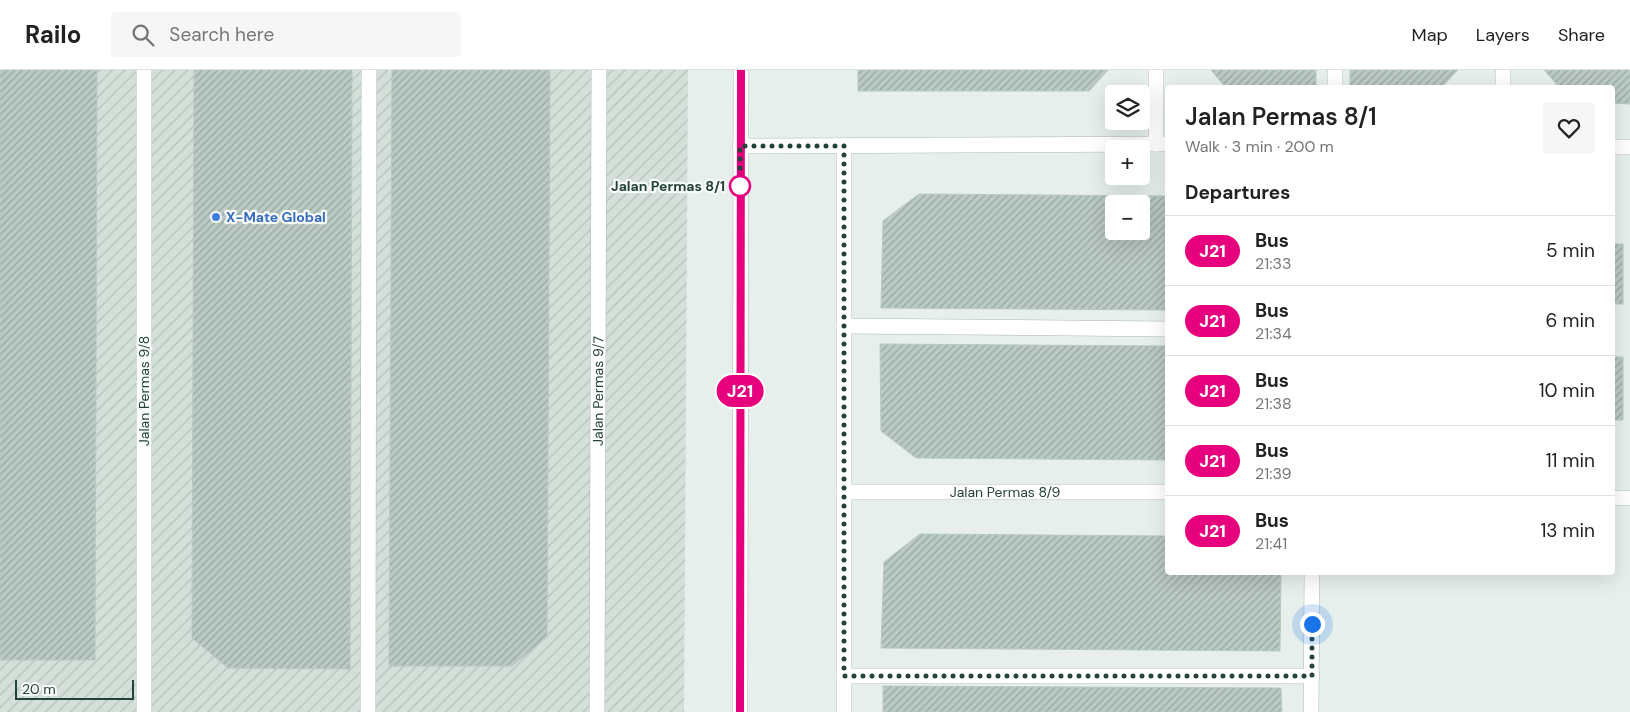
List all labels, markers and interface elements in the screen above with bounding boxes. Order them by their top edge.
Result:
search box [111,12,461,57]
text: Railo [25,19,81,50]
icon: search [129,21,157,49]
text: Search here [169,22,274,47]
text: Map [1412,23,1448,47]
text: Layers [1476,23,1530,47]
text: Share [1558,23,1605,47]
map controls [1105,85,1150,240]
button: layers [1105,85,1150,130]
text: Jalan Permas 8/1 [1185,101,1377,132]
button: heart [1543,102,1595,154]
text: Walk · 3 min · 200 m [1185,136,1334,157]
button: + [1105,140,1150,185]
marker: Jalan Permas 8/1 [729,175,751,197]
place label: Jalan Permas 8/1 [611,177,725,195]
text: Departures [1185,180,1290,205]
button: − [1105,195,1150,240]
place label: X-Mate Global [226,208,326,226]
marker: X-Mate Global [210,211,222,223]
text: Bus [1255,228,1289,253]
text: 5 min [1546,238,1595,263]
text: J21 [1199,239,1226,263]
text: 21:33 [1255,253,1291,274]
text: Bus [1255,298,1289,323]
text: 6 min [1546,308,1595,333]
text: J21 [1199,309,1226,333]
text: 21:34 [1255,323,1292,344]
street label: Jalan Permas 9/8 [135,336,153,446]
street label: Jalan Permas 9/7 [589,336,607,446]
text: Bus [1255,368,1289,393]
line badge: J21 [711,375,769,407]
text: 10 min [1539,378,1595,403]
text: J21 [727,379,753,403]
text: J21 [1199,379,1226,403]
text: 21:38 [1255,393,1292,414]
text: Bus [1255,438,1289,463]
text: 11 min [1546,448,1595,473]
text: J21 [1199,449,1226,473]
text: 21:39 [1255,463,1291,484]
street label: Jalan Permas 8/9 [950,483,1061,501]
text: Bus [1255,508,1289,533]
text: 13 min [1540,518,1595,543]
text: J21 [1199,519,1226,543]
text: 21:41 [1255,533,1287,554]
your location [1300,612,1325,637]
scale bar [15,677,134,700]
text: 20 m [22,680,56,698]

